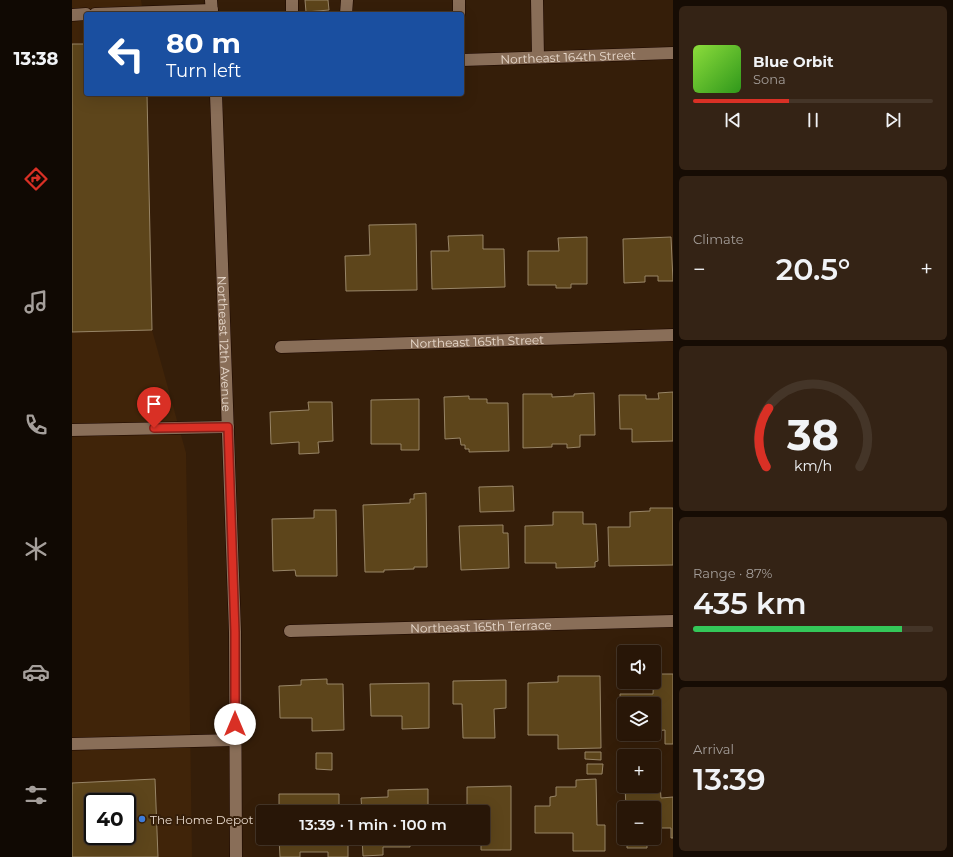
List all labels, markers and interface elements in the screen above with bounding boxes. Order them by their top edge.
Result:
text: 80 m [166,26,241,60]
icon: left [100,28,152,80]
street label: Northeast 164th Street [500,47,636,66]
text: 13:38 [14,48,58,70]
text: Blue Orbit [753,52,833,71]
text: Turn left [166,60,241,82]
text: Sona [753,71,786,87]
icon: previous [722,109,744,131]
icon: pause [802,109,824,131]
icon: next [882,109,904,131]
icon: directions [22,165,50,193]
text: Climate [693,231,744,247]
text: 20.5° [776,251,850,288]
text: − [693,256,706,283]
text: + [920,256,933,283]
street label: Northeast 12th Avenue [215,276,235,412]
icon: music [22,288,50,316]
street label: Northeast 165th Street [410,331,544,351]
pin [137,387,171,428]
icon: arrive [143,393,165,415]
text: 38 [786,409,839,459]
icon: phone [22,411,50,439]
text: km/h [794,456,832,474]
icon: climate [22,535,50,563]
text: Range · 87% [693,565,772,581]
text: 435 km [693,585,807,622]
street label: Northeast 165th Terrace [410,617,552,635]
map controls [617,645,661,845]
button: sound [617,645,661,689]
icon: car [22,658,50,686]
button: layers [617,697,661,741]
position arrow [214,703,256,745]
text: Arrival [693,741,734,757]
button: + [617,749,661,793]
text: 13:39 [693,761,765,798]
icon: filters [22,781,50,809]
speed limit sign: 40 [84,793,136,845]
button: − [617,801,661,845]
place label: The Home Depot [150,812,254,827]
marker: The Home Depot [137,814,147,824]
text: 13:39 · 1 min · 100 m [299,815,447,834]

